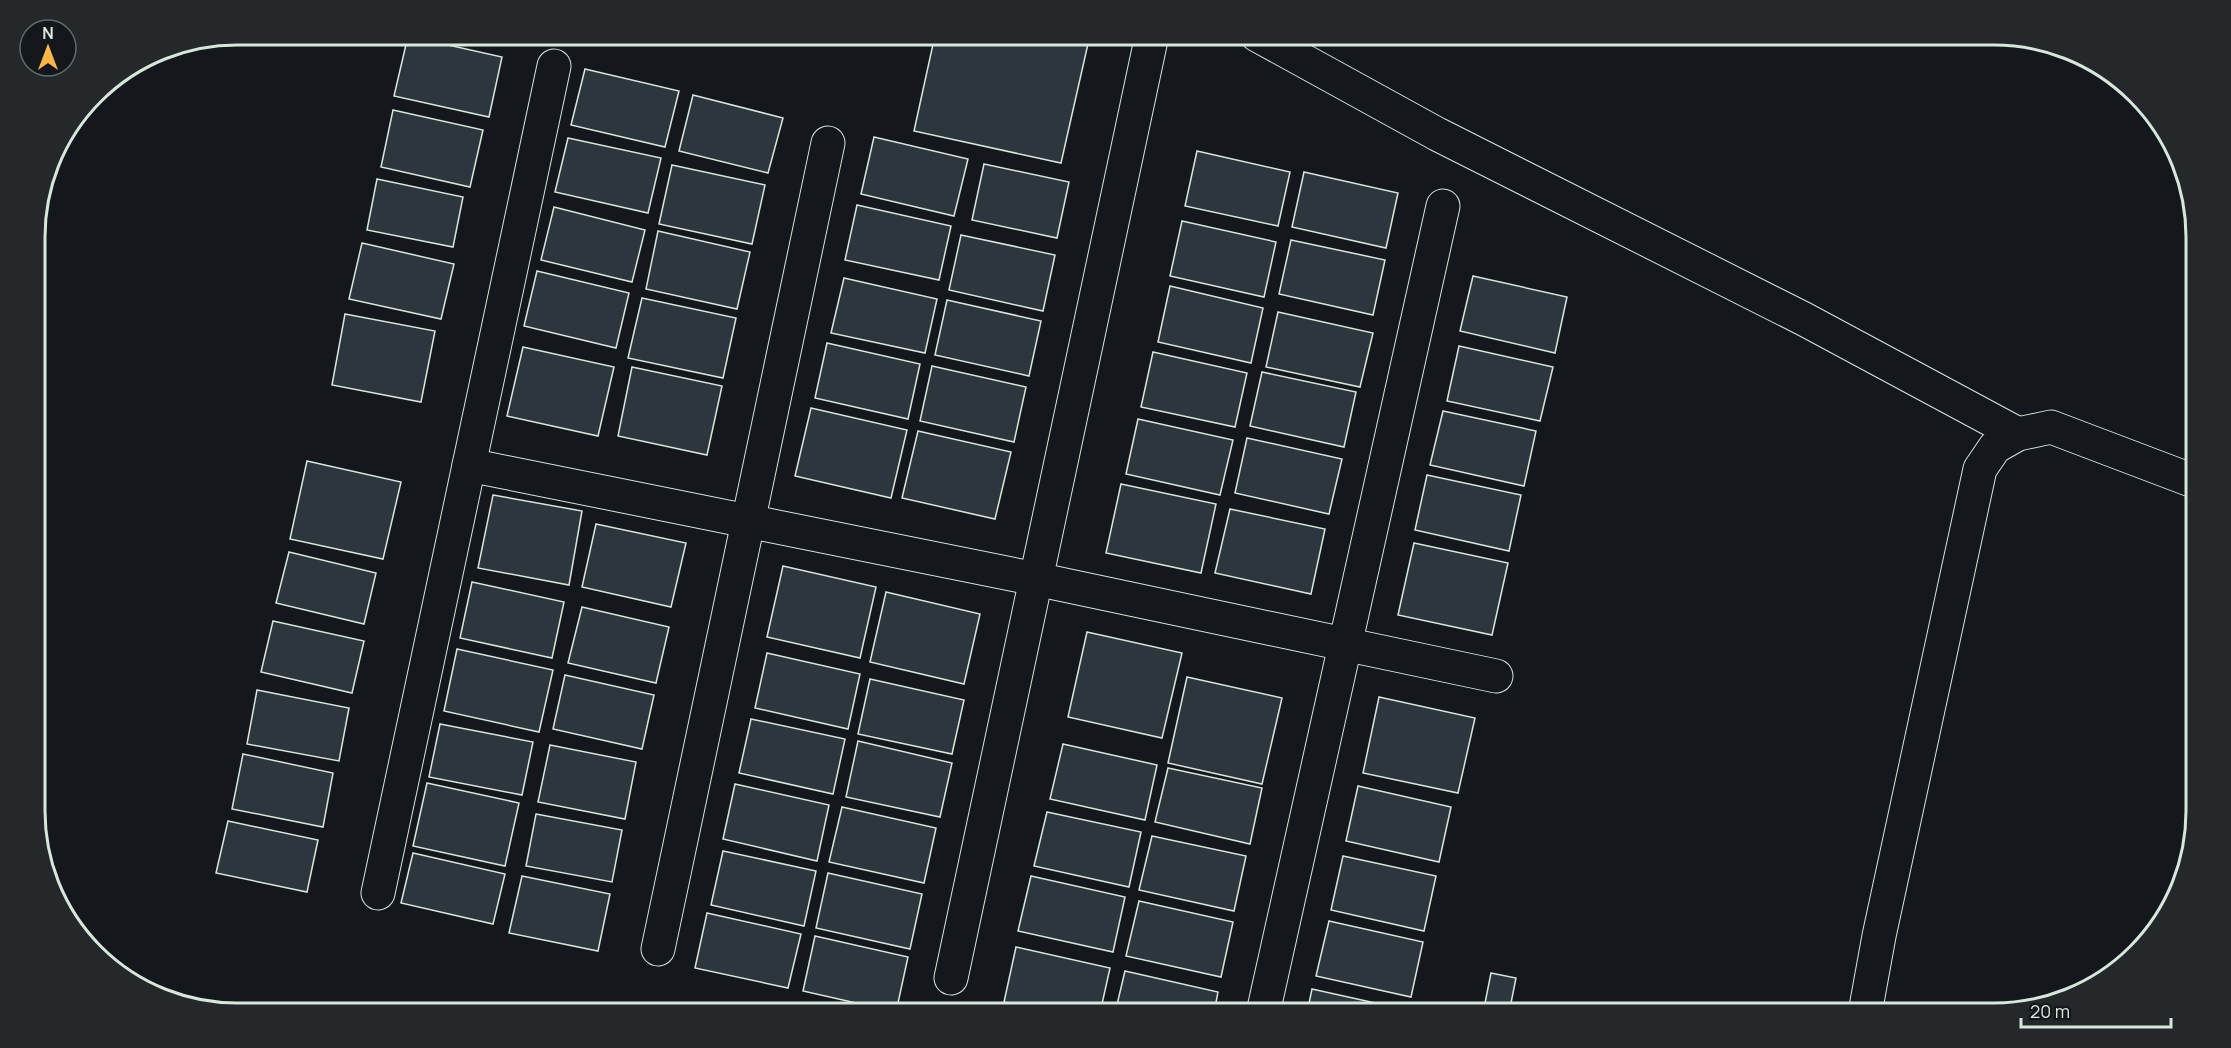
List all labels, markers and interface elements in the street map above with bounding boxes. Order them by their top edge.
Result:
north arrow [18,18,78,78]
text: N [42,22,54,44]
scale bar [2021,991,2171,1029]
text: 20 m [2030,999,2070,1023]

